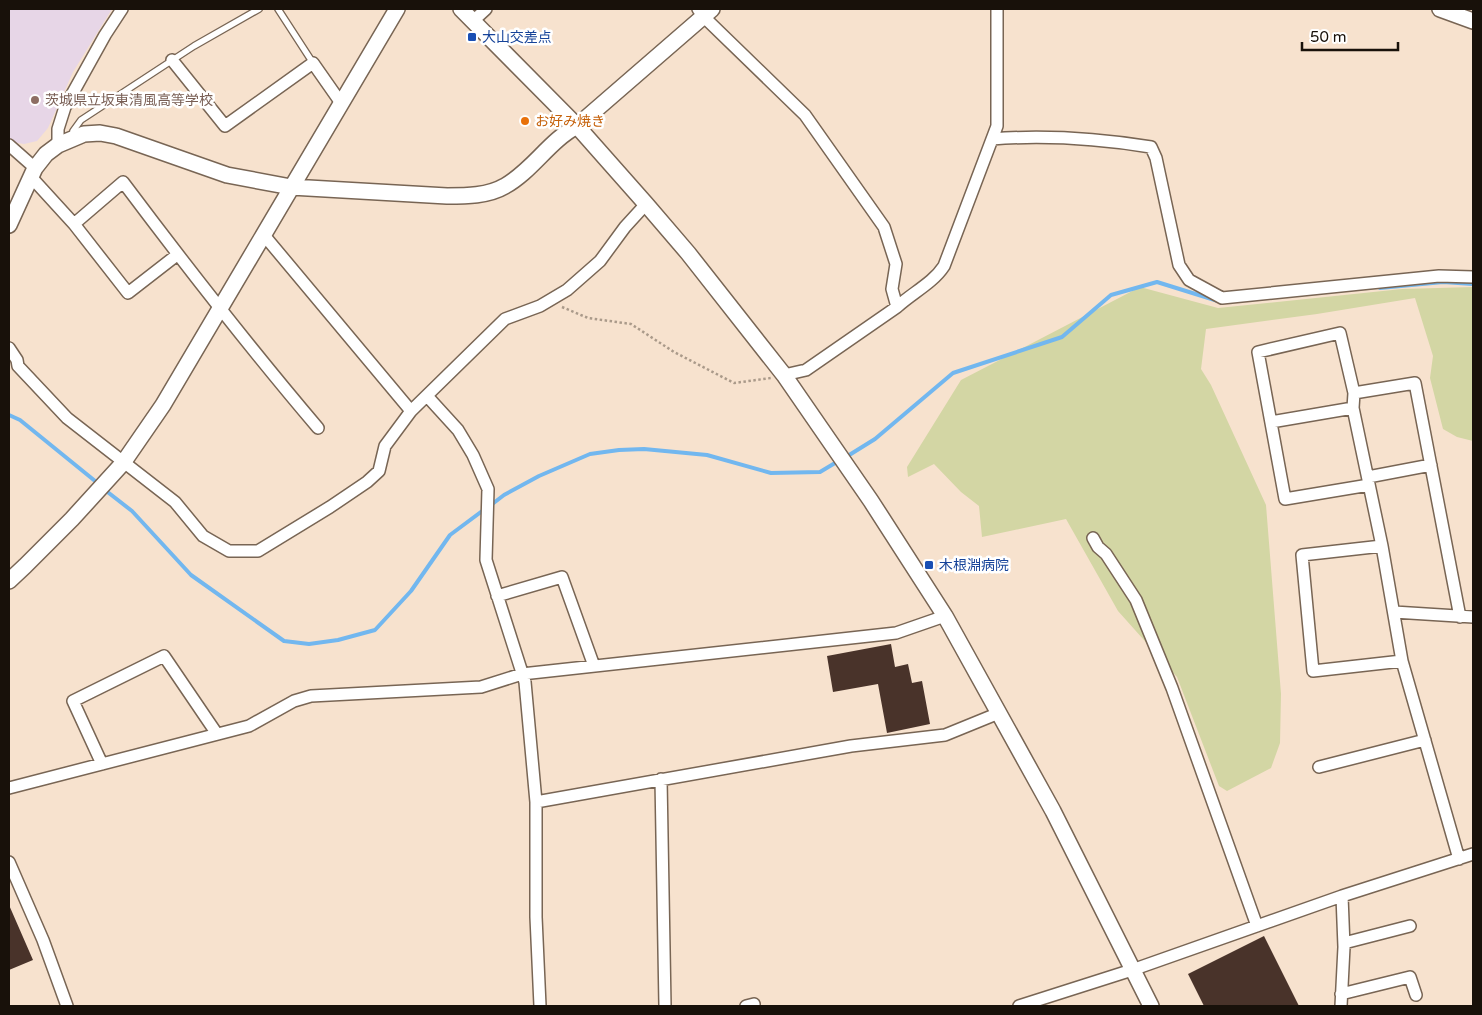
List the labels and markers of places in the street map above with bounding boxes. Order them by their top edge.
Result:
place label: 大山交差点 [482,29,552,46]
marker: 大山交差点 [466,31,478,43]
place label: 茨城県立坂東清風高等学校 [45,92,213,109]
marker: 茨城県立坂東清風高等学校 [29,94,41,106]
place label: お好み焼き [535,113,605,130]
marker: お好み焼き [519,115,531,127]
place label: 木根淵病院 [939,557,1009,574]
marker: 木根淵病院 [923,559,935,571]

